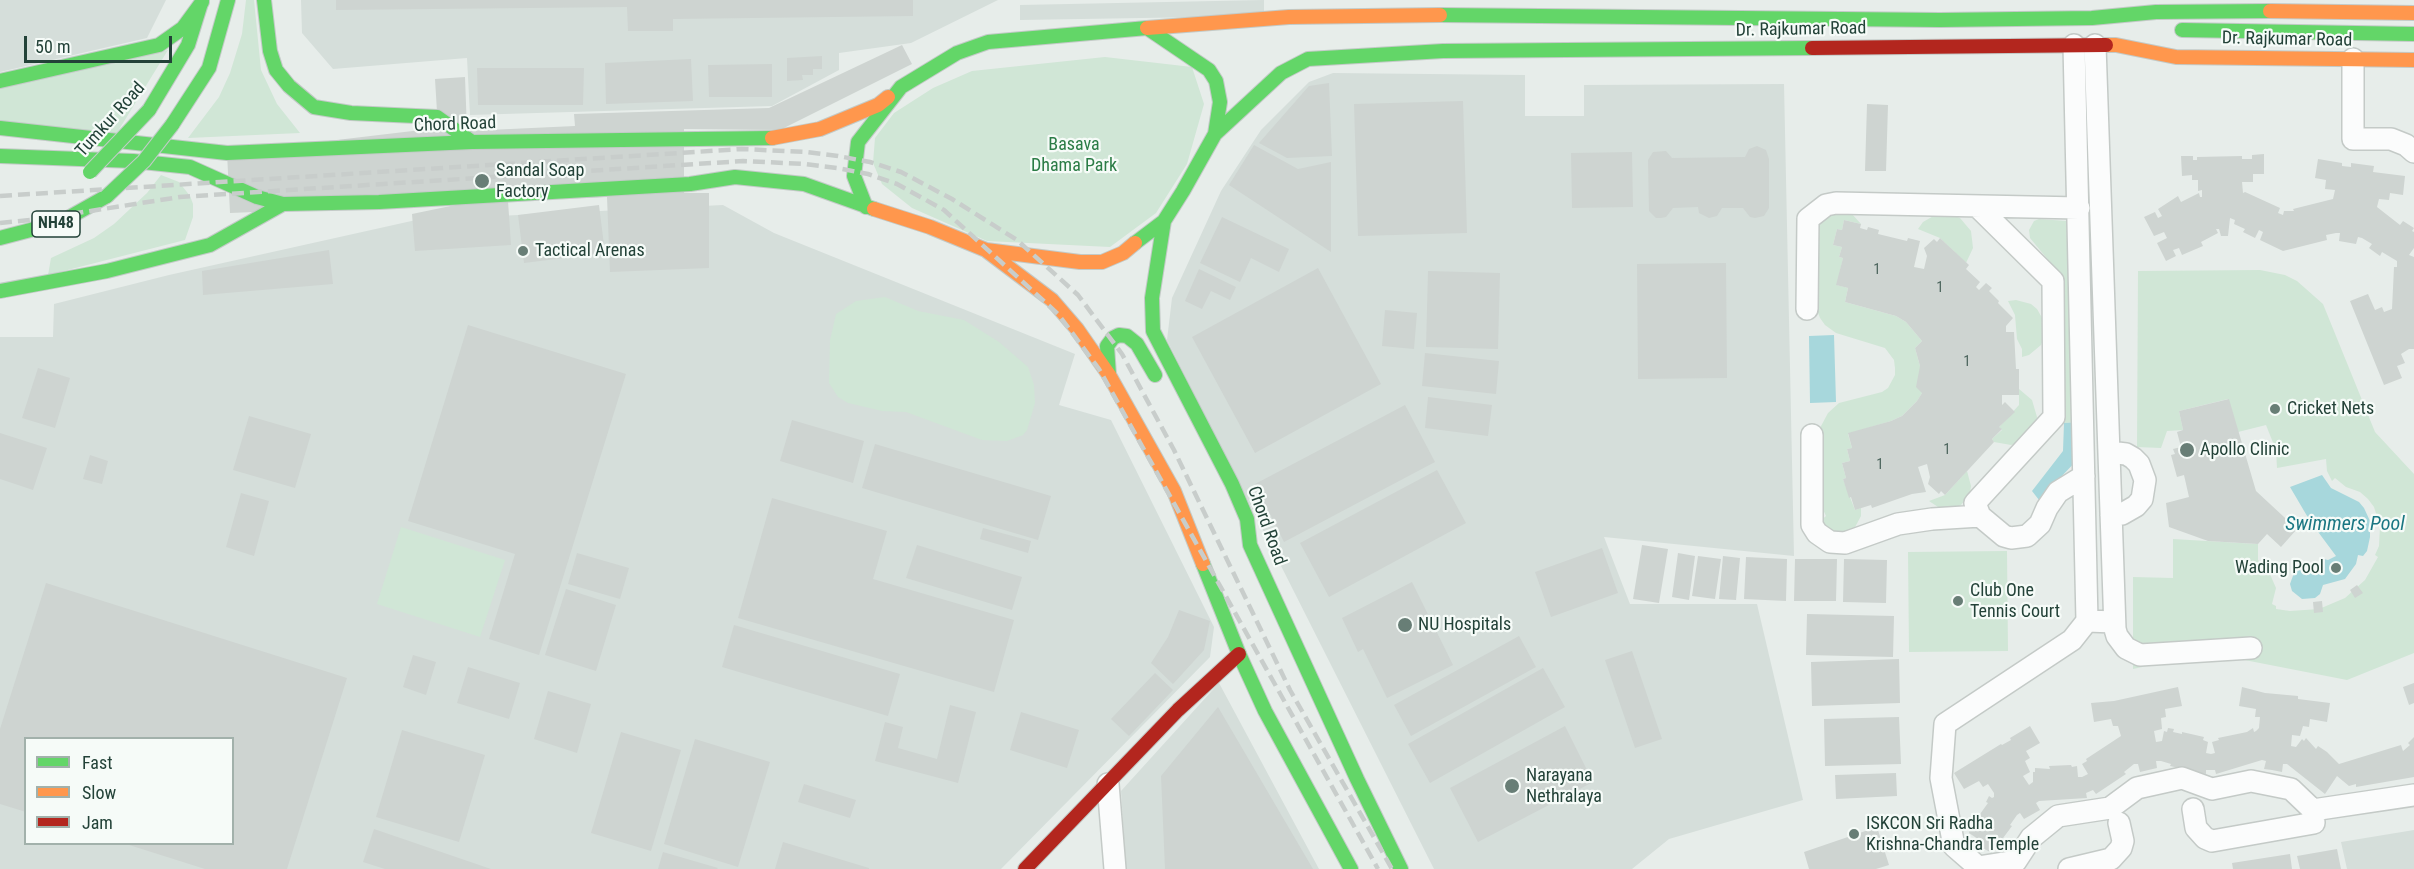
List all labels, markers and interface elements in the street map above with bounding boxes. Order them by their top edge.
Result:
street label: Dr. Rajkumar Road [1736,18,1866,42]
scale bar [27,24,176,62]
street label: Dr. Rajkumar Road [2222,28,2352,52]
text: 50 m [35,36,70,57]
street label: Tumkur Road [72,78,150,162]
street label: Chord Road [413,113,497,137]
park label: Basava Dhama Park [1031,134,1117,176]
place label: Sandal Soap Factory [496,160,584,202]
marker: Sandal Soap Factory [473,172,491,190]
road number: NH48 [32,211,80,237]
place label: Tactical Arenas [535,240,645,262]
marker: Tactical Arenas [516,244,530,258]
house number: 1 [1873,261,1881,279]
house number: 1 [1936,279,1944,297]
house number: 1 [1963,353,1971,371]
place label: Cricket Nets [2287,398,2374,420]
marker: Cricket Nets [2268,402,2282,416]
place label: Apollo Clinic [2200,439,2289,461]
house number: 1 [1943,441,1951,459]
marker: Apollo Clinic [2178,441,2196,459]
house number: 1 [1876,456,1884,474]
street label: Chord Road [1242,484,1290,568]
water label: Swimmers Pool [2285,513,2405,537]
place label: Wading Pool [2235,557,2324,579]
marker: Wading Pool [2329,561,2343,575]
place label: Club One Tennis Court [1970,580,2060,622]
marker: Club One Tennis Court [1951,594,1965,608]
place label: NU Hospitals [1418,614,1511,636]
marker: NU Hospitals [1396,616,1414,634]
legend [24,737,234,845]
text: Fast [82,752,113,773]
place label: Narayana Nethralaya [1526,765,1602,808]
marker: Narayana Nethralaya [1503,777,1521,795]
text: Slow [82,782,116,803]
text: Jam [82,812,113,833]
place label: ISKCON Sri Radha Krishna-Chandra Temple [1866,813,2039,856]
marker: ISKCON Sri Radha Krishna-Chandra Temple [1847,827,1861,841]

